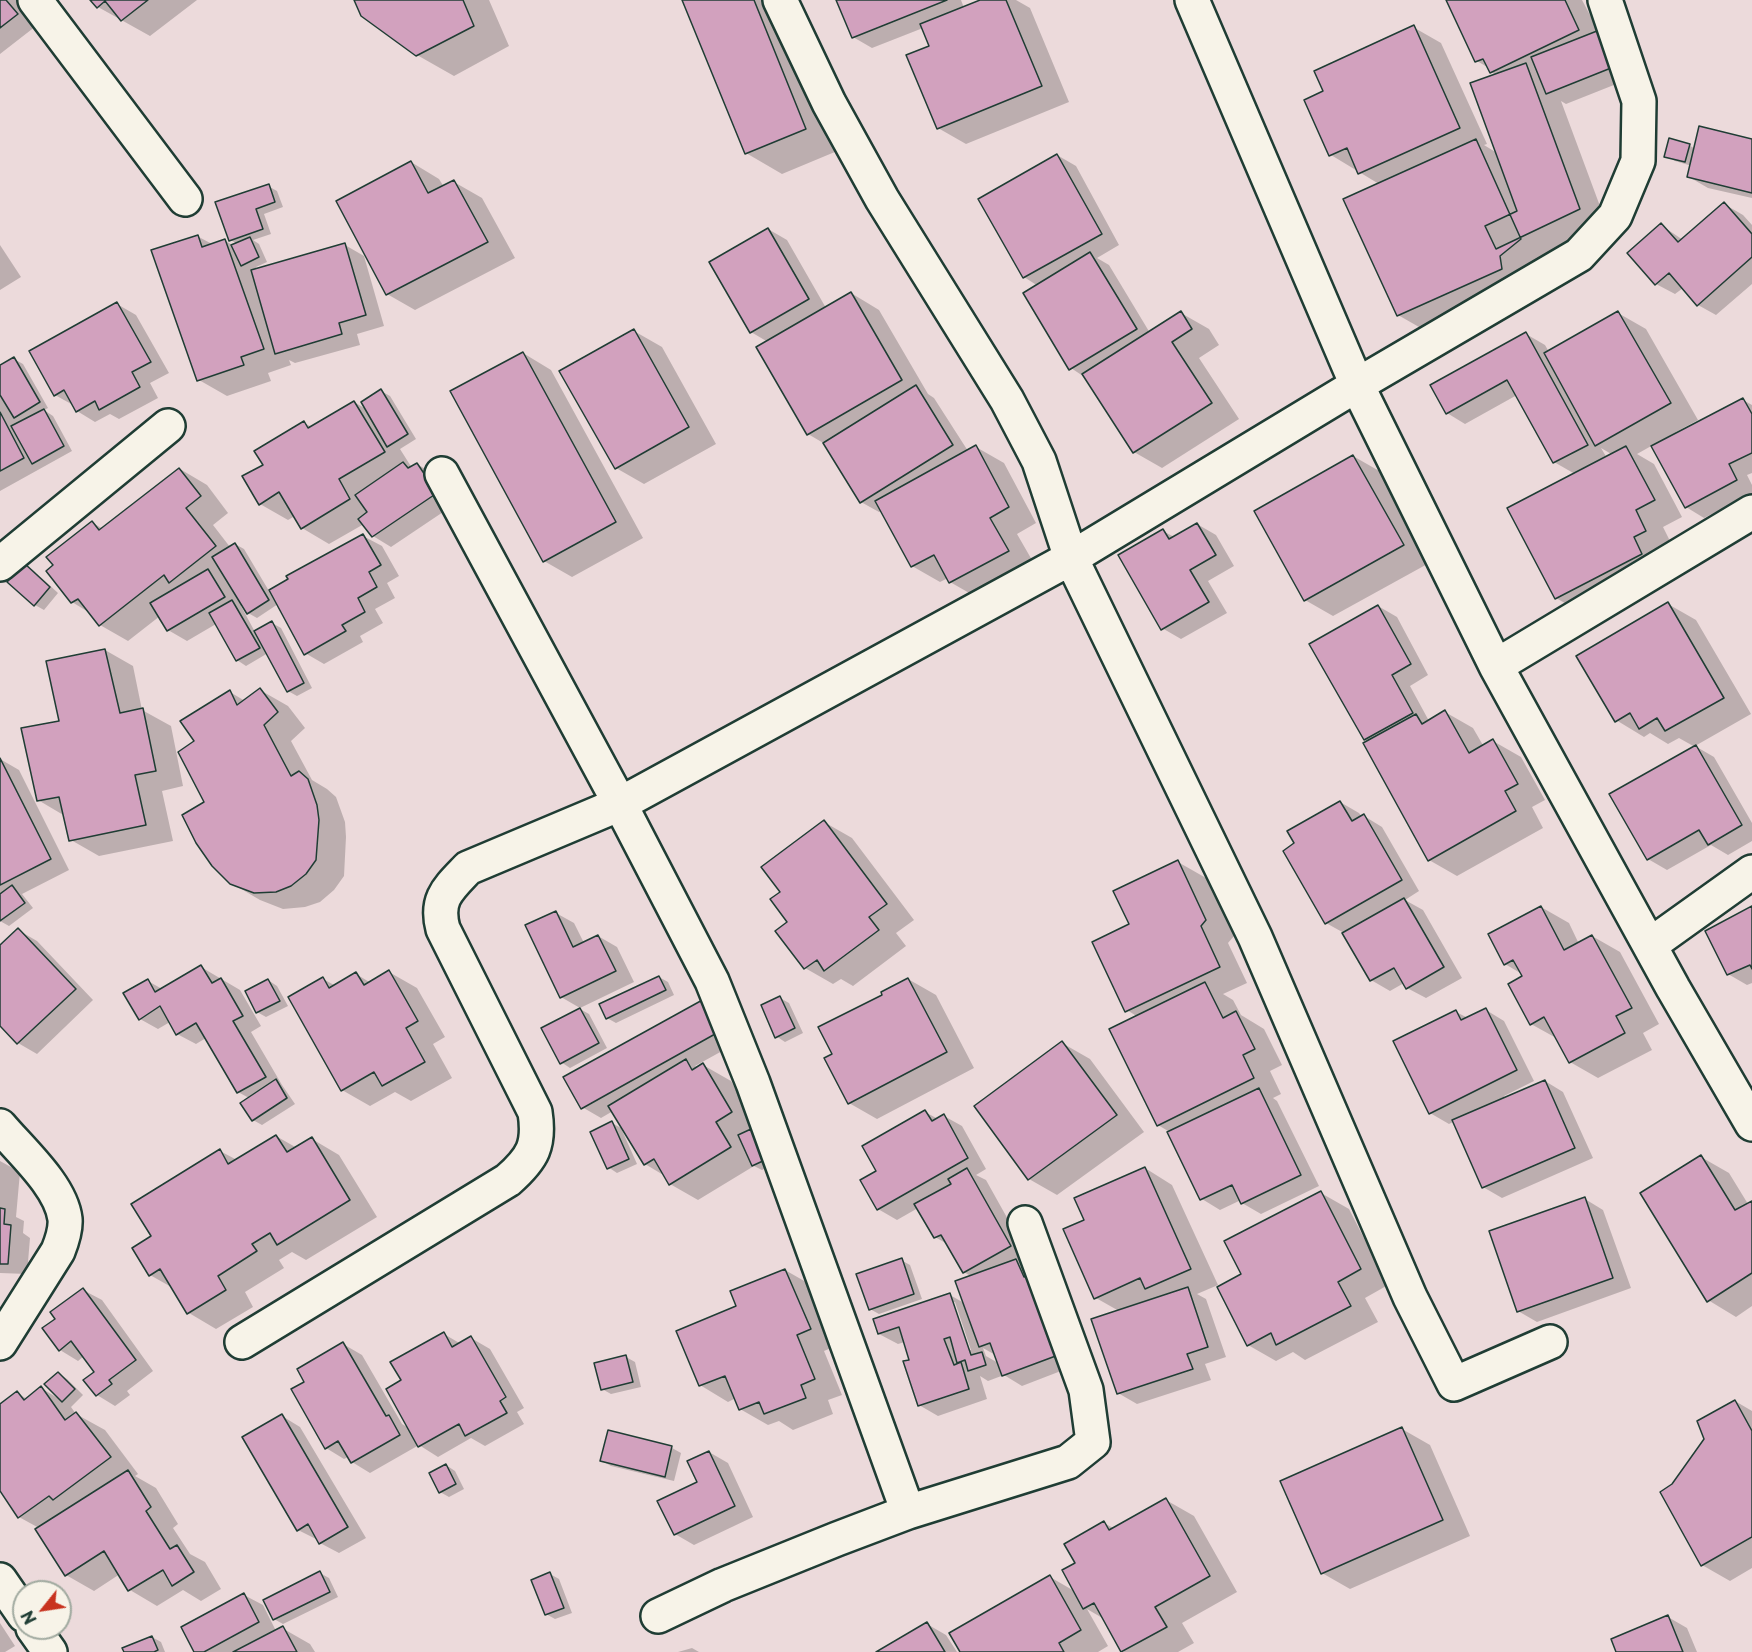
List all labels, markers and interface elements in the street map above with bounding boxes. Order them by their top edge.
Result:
north arrow [12,1580,72,1640]
text: N [15,1607,42,1629]

